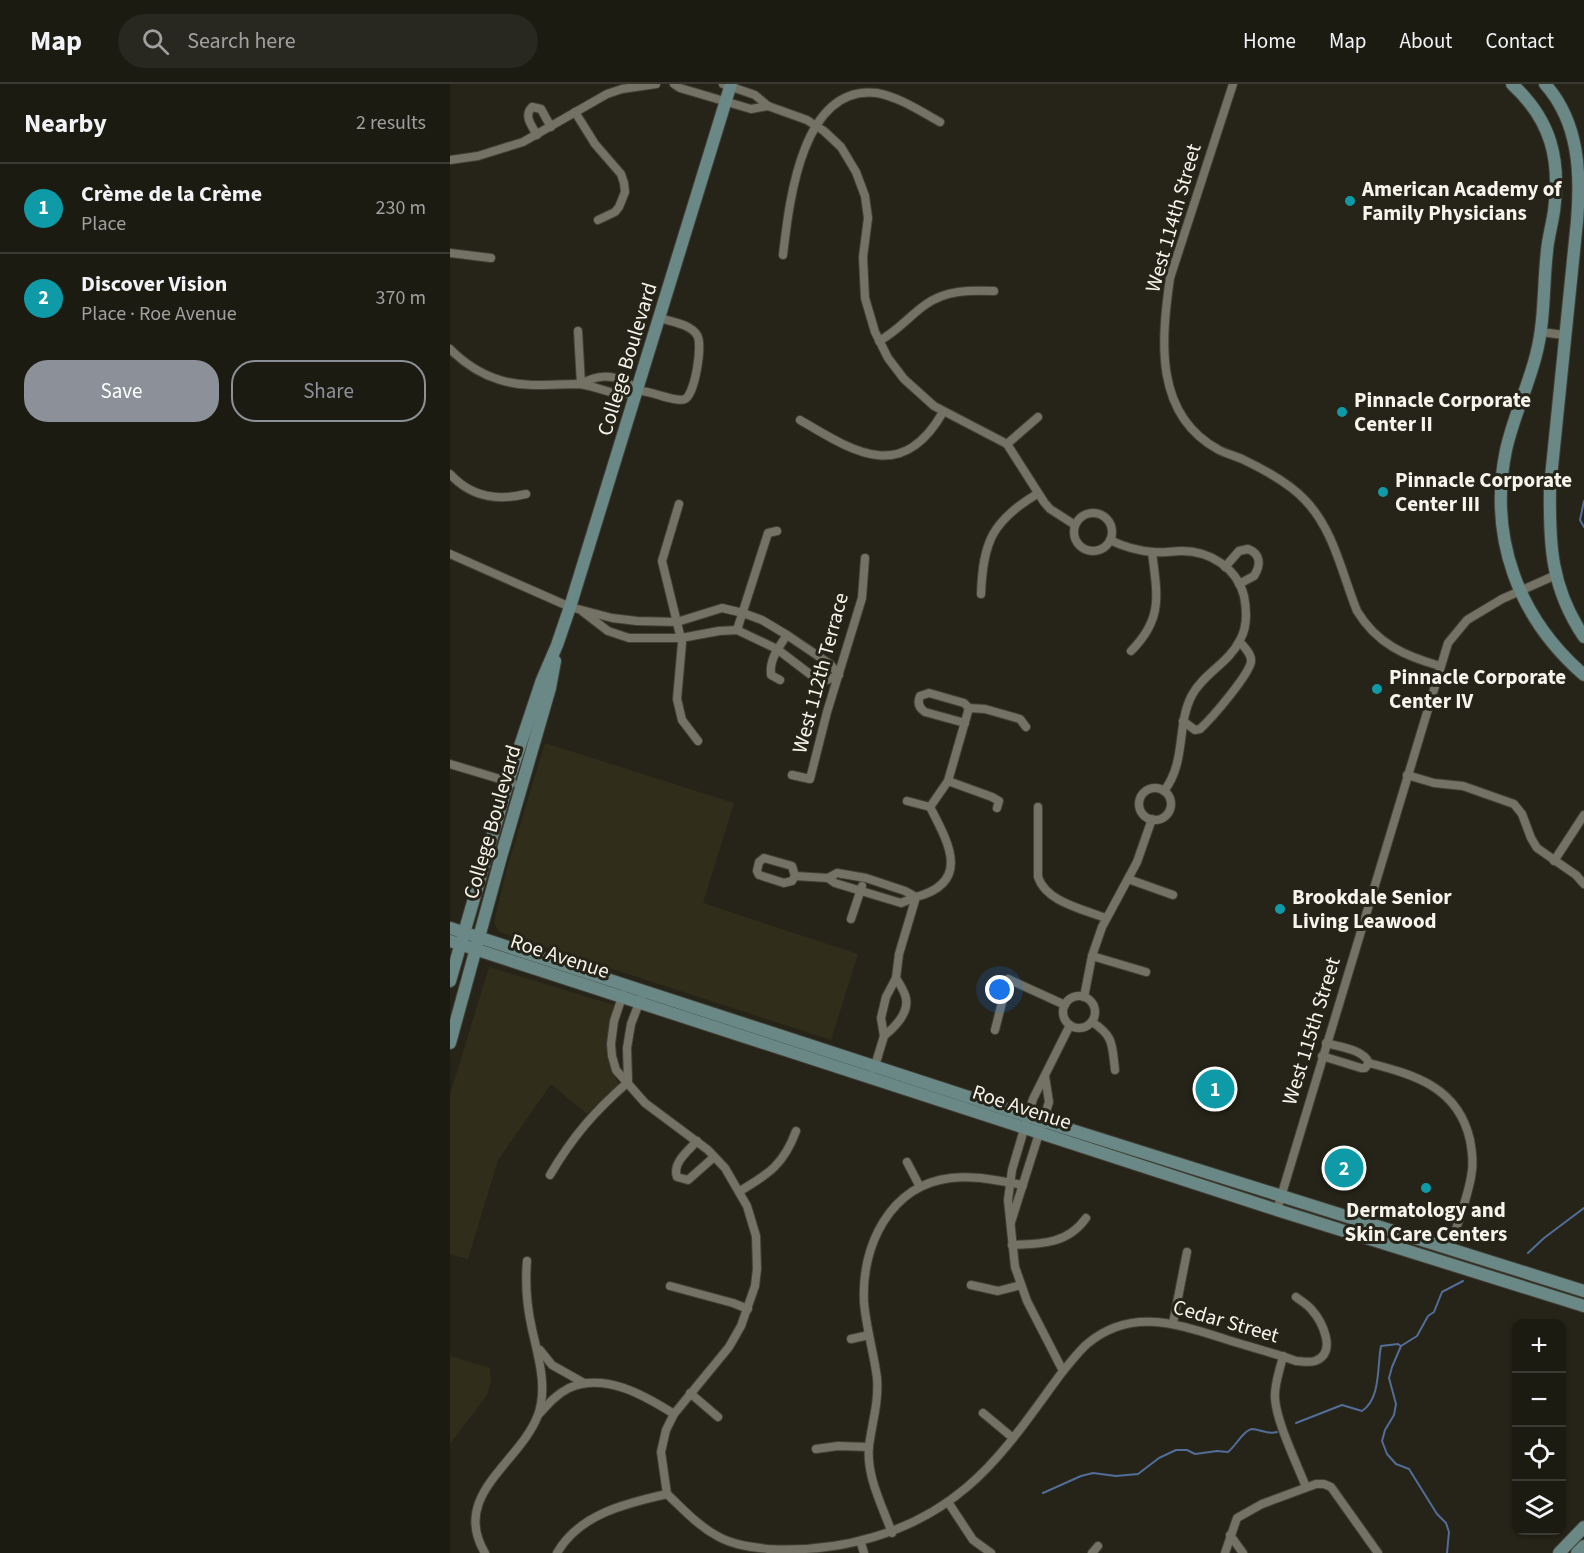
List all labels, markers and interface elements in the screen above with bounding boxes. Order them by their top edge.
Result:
search box [118,14,538,68]
text: Map [30,21,82,61]
icon: search [139,25,172,58]
text: Search here [187,25,296,57]
text: Home [1243,26,1296,56]
text: Map [1329,26,1367,56]
text: About [1400,26,1452,56]
text: Contact [1485,26,1554,56]
text: Nearby [24,105,107,142]
text: 2 results [356,109,426,137]
street label: West 114th Street [1137,140,1209,296]
place label: American Academy of Family Physicians [1361,174,1562,228]
text: Crème de la Crème [81,178,262,210]
text: 1 [38,194,49,222]
text: 230 m [376,194,426,222]
marker: American Academy of Family Physicians [1343,194,1357,208]
text: Place [81,210,126,238]
text: Discover Vision [81,268,227,300]
street label: College Boulevard [589,279,665,439]
text: 2 [38,284,49,312]
text: 370 m [376,284,426,312]
text: Place · Roe Avenue [81,300,237,328]
button: Save [24,360,219,422]
button: Share [231,360,426,422]
place label: Pinnacle Corporate Center II [1354,385,1531,439]
marker: Pinnacle Corporate Center II [1335,405,1349,419]
place label: Pinnacle Corporate Center III [1395,465,1572,519]
marker: Pinnacle Corporate Center III [1376,485,1390,499]
street label: West 112th Terrace [784,589,856,757]
place label: Pinnacle Corporate Center IV [1389,662,1566,716]
marker: Pinnacle Corporate Center IV [1370,682,1384,696]
street label: College Boulevard [456,741,528,903]
place label: Brookdale Senior Living Leawood [1292,882,1452,936]
marker: Brookdale Senior Living Leawood [1273,902,1287,916]
street label: Roe Avenue [507,926,613,986]
street label: West 115th Street [1274,953,1348,1109]
your location [985,975,1014,1004]
pin: 1 [1196,1066,1234,1112]
street label: Roe Avenue [969,1077,1075,1137]
pin: 2 [1324,1146,1364,1190]
marker: Dermatology and Skin Care Centers [1419,1181,1433,1195]
place label: Dermatology and Skin Care Centers [1345,1195,1507,1249]
street label: Cedar Street [1170,1292,1282,1350]
map controls [1512,1319,1566,1535]
button: + [1512,1319,1566,1373]
button: − [1512,1373,1566,1427]
button: locate [1512,1427,1566,1481]
button: layers [1512,1481,1566,1535]

